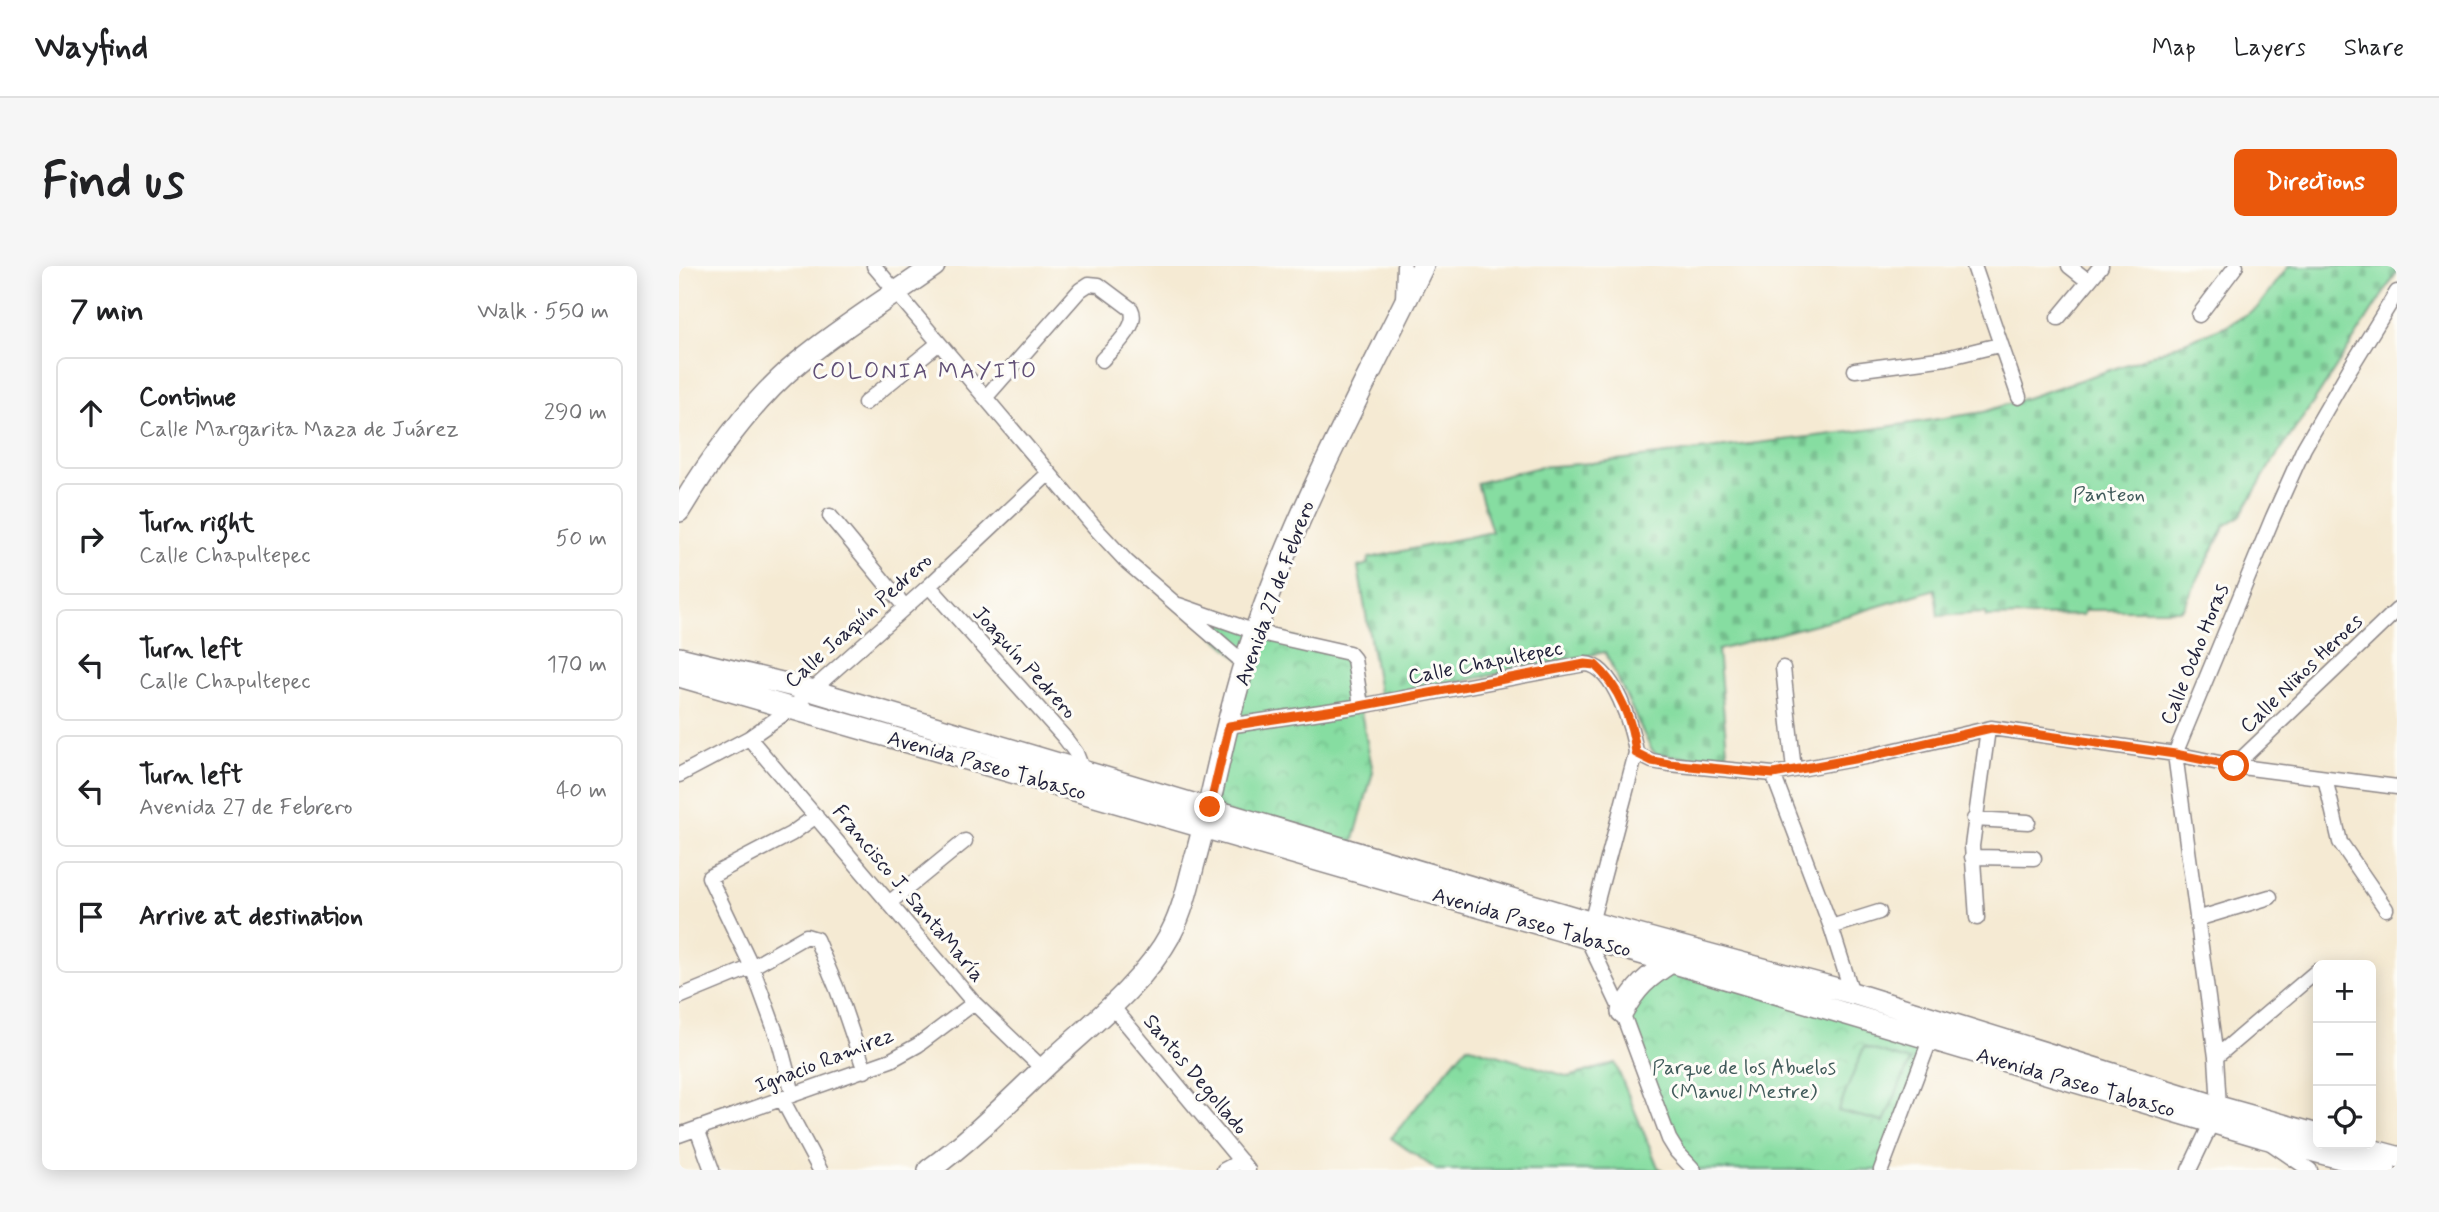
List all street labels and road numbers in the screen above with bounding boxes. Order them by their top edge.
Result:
street label: Avenida 27 de Febrero [1228,497,1321,690]
street label: Calle Joaquín Pedrero [779,547,938,695]
street label: Calle Ocho Horas [2154,580,2236,729]
street label: Joaquín Pedrero [966,600,1083,725]
street label: Calle Niños Heroes [2234,608,2369,740]
street label: Calle Chapultepec [1406,634,1565,692]
street label: Avenida Paseo Tabasco [884,724,1089,808]
street label: Francisco J. SantaMaría [826,799,991,988]
street label: Avenida Paseo Tabasco [1429,881,1634,965]
street label: Santos Degollado [1136,1008,1254,1141]
street label: Ignacio Ramirez [751,1022,898,1100]
street label: Avenida Paseo Tabasco [1973,1041,2178,1125]

